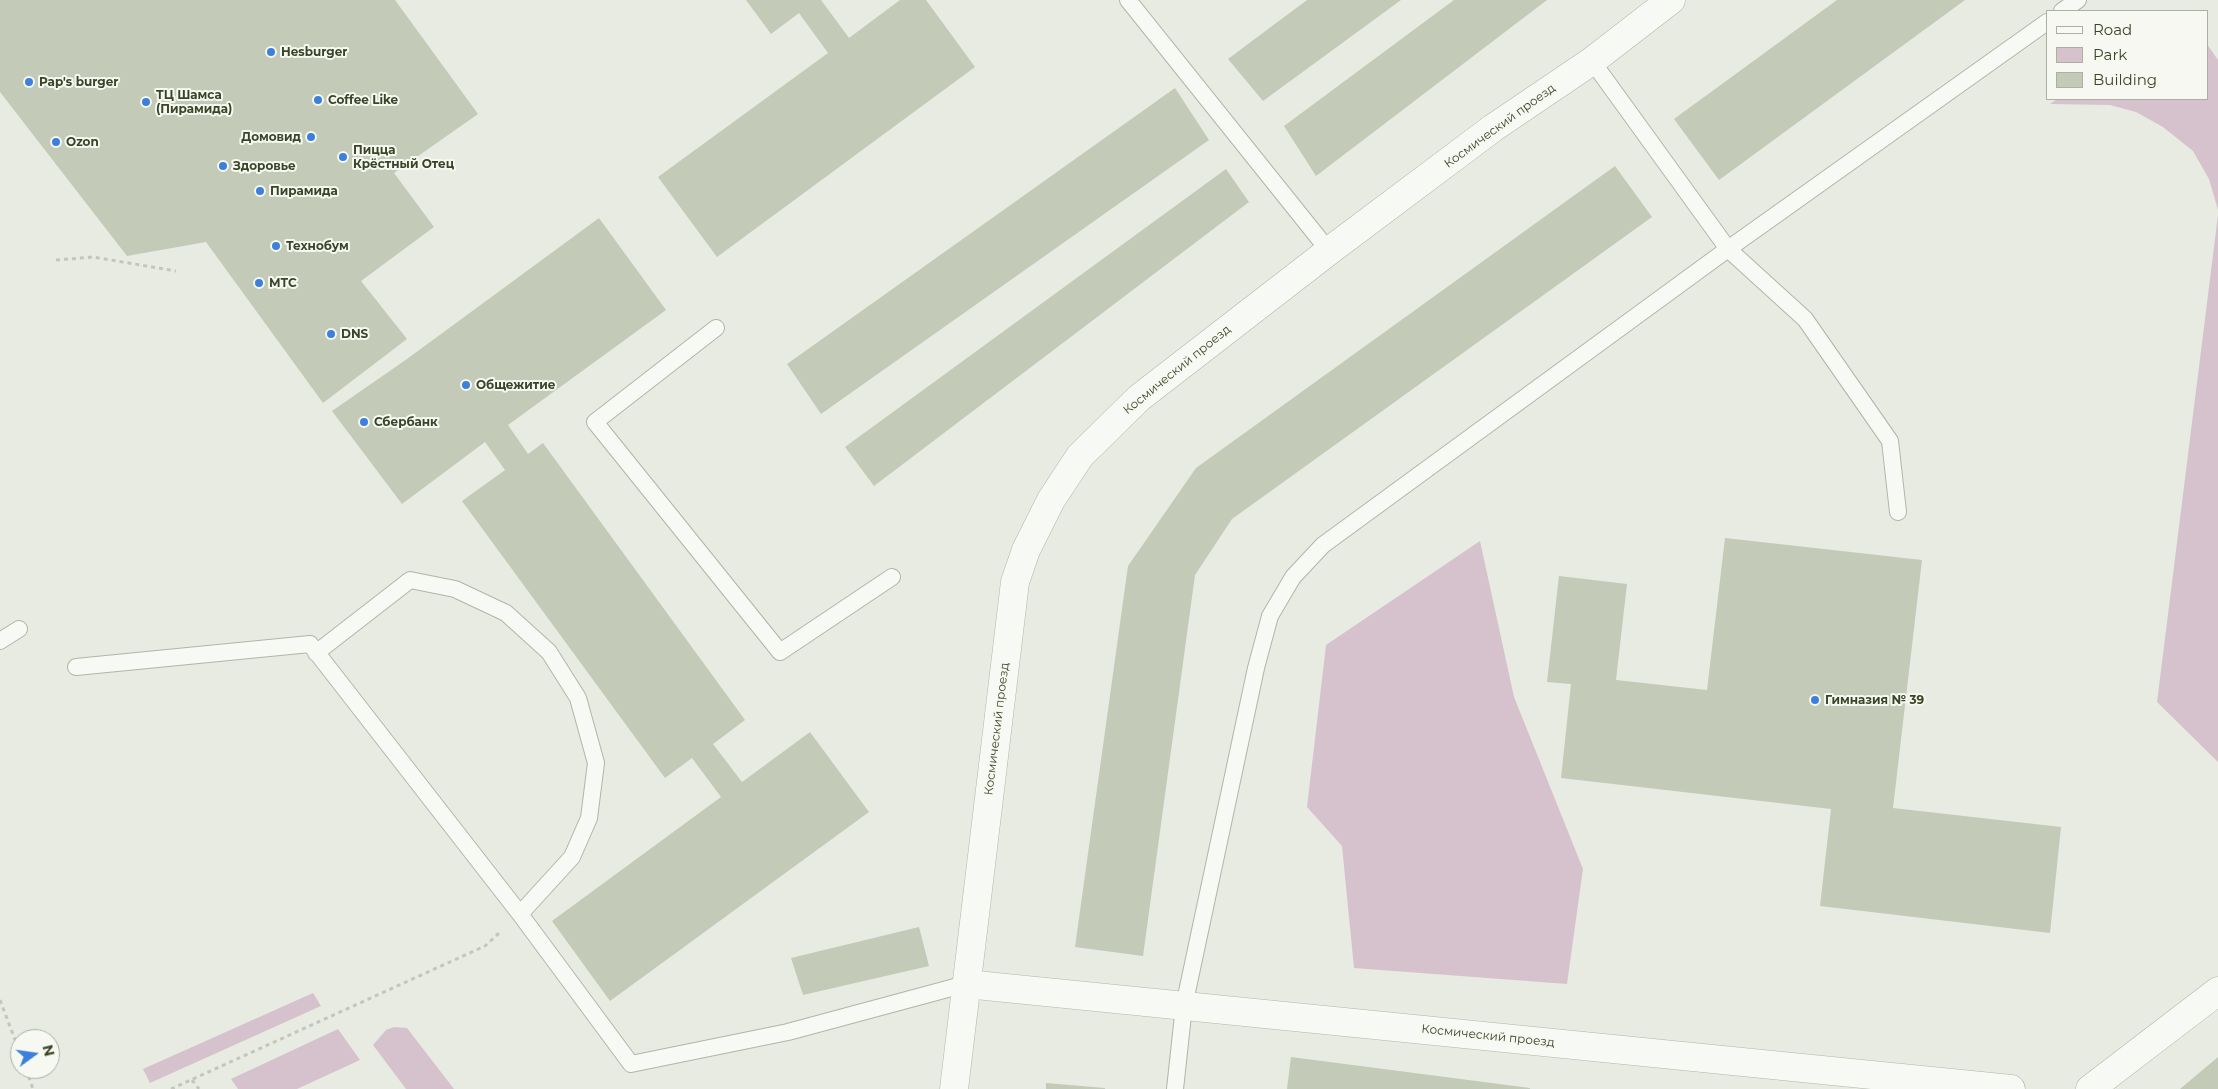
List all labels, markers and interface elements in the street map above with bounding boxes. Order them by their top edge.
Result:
legend [2046,10,2208,100]
text: Road [2093,20,2132,39]
place label: Hesburger [281,45,347,59]
text: Park [2093,45,2127,64]
marker: Hesburger [265,46,277,58]
text: Building [2093,70,2157,89]
place label: Pap's burger [39,75,118,89]
marker: Pap's burger [23,76,35,88]
street label: Космический проезд [1442,81,1558,171]
place label: ТЦ Шамса (Пирамида) [156,88,232,116]
place label: Coffee Like [328,93,398,107]
marker: Coffee Like [312,94,324,106]
marker: ТЦ Шамса (Пирамида) [140,96,152,108]
place label: Домовид [241,130,301,144]
marker: Домовид [305,131,317,143]
place label: Ozon [66,135,99,149]
marker: Ozon [50,136,62,148]
place label: Пицца Крёстный Отец [353,143,454,171]
marker: Пицца Крёстный Отец [337,151,349,163]
place label: Здоровье [233,159,296,173]
marker: Здоровье [217,160,229,172]
place label: Пирамида [270,184,338,198]
marker: Пирамида [254,185,266,197]
place label: Технобум [286,239,349,253]
marker: Технобум [270,240,282,252]
place label: МТС [269,276,297,290]
marker: МТС [253,277,265,289]
street label: Космический проезд [1120,322,1234,418]
place label: DNS [341,327,368,341]
marker: DNS [325,328,337,340]
place label: Общежитие [476,378,555,392]
marker: Общежитие [460,379,472,391]
place label: Сбербанк [374,415,438,429]
marker: Сбербанк [358,416,370,428]
street label: Космический проезд [982,662,1012,796]
place label: Гимназия № 39 [1825,693,1924,707]
marker: Гимназия № 39 [1809,694,1821,706]
street label: Космический проезд [1421,1022,1555,1050]
north arrow [10,1029,60,1079]
text: N [38,1043,59,1058]

